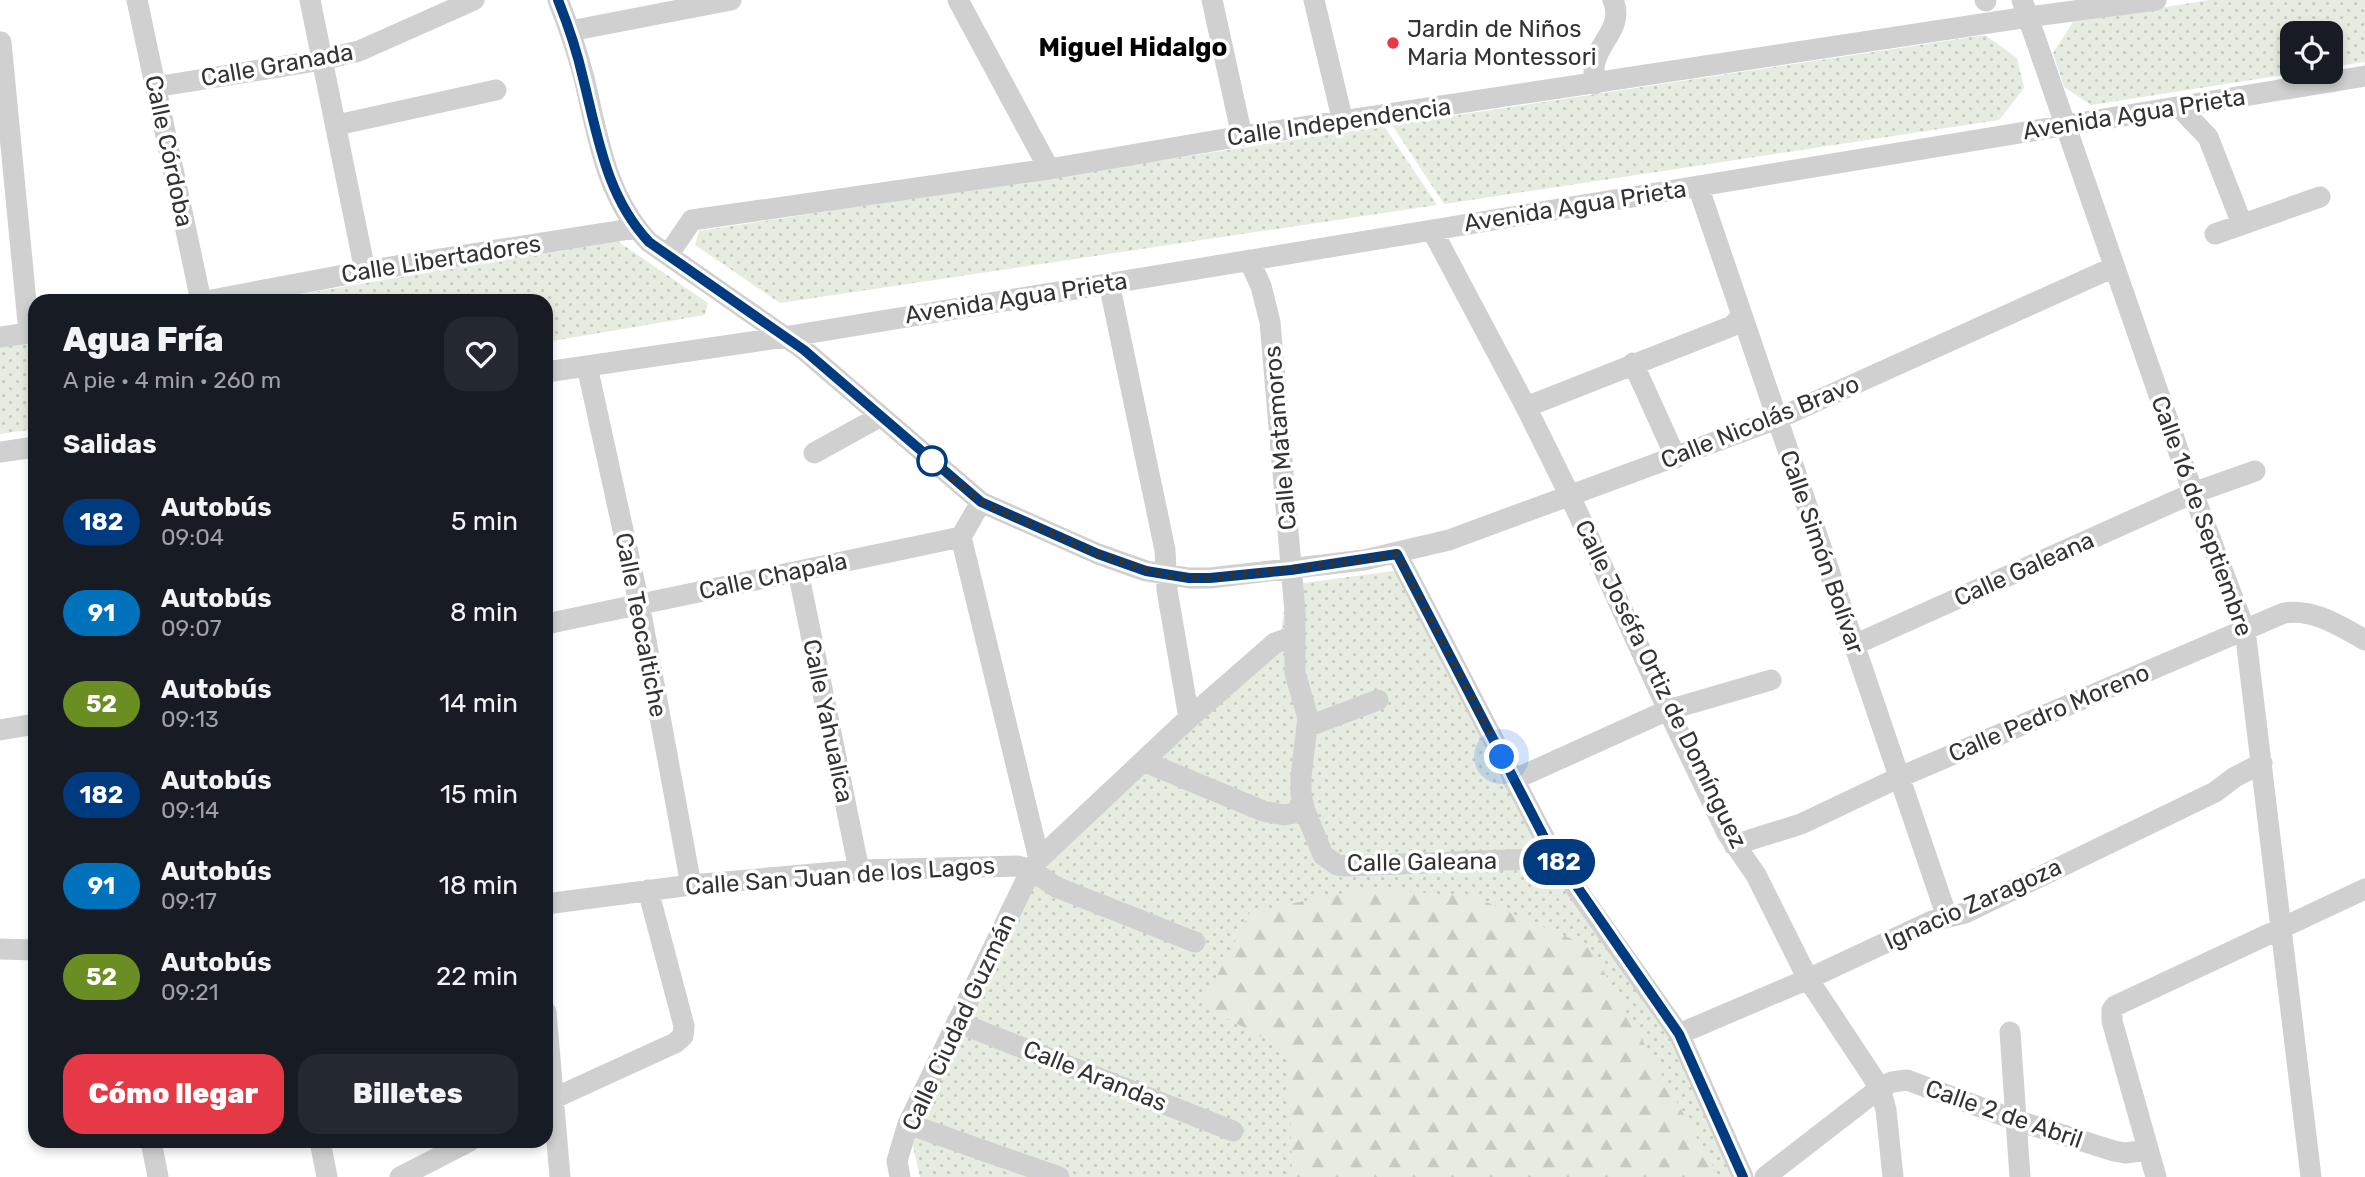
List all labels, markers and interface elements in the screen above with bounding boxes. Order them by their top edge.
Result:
place label: Jardin de Niños Maria Montessori [1407,15,1597,71]
map controls [2280,21,2343,84]
button: locate [2280,21,2343,84]
district label: Miguel Hidalgo [1039,32,1227,63]
marker: Jardin de Niños Maria Montessori [1385,35,1401,51]
street label: Calle Granada [199,38,355,92]
street label: Calle Córdoba [139,73,199,229]
street label: Avenida Agua Prieta [2021,83,2247,145]
street label: Calle Independencia [1225,92,1453,152]
street label: Avenida Agua Prieta [1462,175,1688,237]
street label: Calle Libertadores [339,229,543,289]
street label: Avenida Agua Prieta [903,267,1129,329]
button: heart [444,317,518,391]
text: Agua Fría [63,320,223,359]
street label: Calle Matamoros [1258,345,1302,531]
text: A pie · 4 min · 260 m [63,366,281,394]
street label: Calle Nicolás Bravo [1657,369,1863,475]
street label: Calle 16 de Septiembre [2145,392,2259,640]
text: Salidas [63,429,157,460]
unlabelled marker [917,446,947,476]
street label: Calle Simón Bolívar [1774,447,1870,657]
text: Autobús [161,492,272,523]
text: 5 min [451,506,518,537]
text: 182 [80,508,123,536]
street label: Calle Joséfa Ortiz de Domínguez [1569,515,1753,853]
text: 09:04 [161,523,224,551]
street label: Calle Galeana [1950,526,2098,612]
street label: Calle Teocaltiche [609,530,673,720]
street label: Calle Chapala [696,547,850,605]
text: Autobús [161,583,272,614]
text: 8 min [450,597,518,628]
text: 91 [88,599,115,627]
text: 09:07 [161,614,222,642]
street label: Calle Yahualica [797,637,859,805]
street label: Calle Pedro Moreno [1944,658,2154,768]
text: Autobús [161,674,272,705]
text: 14 min [439,688,518,719]
text: 52 [86,690,117,718]
text: 09:13 [161,705,219,733]
your location [1484,739,1519,774]
text: Autobús [161,765,272,796]
text: 15 min [440,779,518,810]
text: 182 [80,781,123,809]
text: 09:14 [161,796,219,824]
line badge: 182 [1519,839,1599,885]
street label: Calle Galeana [1347,847,1497,877]
text: 182 [1537,848,1581,876]
street label: Calle San Juan de los Lagos [684,851,996,901]
street label: Ignacio Zaragoza [1880,852,2066,956]
text: Autobús [161,856,272,887]
text: 18 min [439,870,518,901]
text: 91 [88,872,115,900]
text: 09:17 [161,887,217,915]
street label: Calle Ciudad Guzmán [896,909,1022,1135]
text: Autobús [161,947,272,978]
text: 22 min [436,961,518,992]
text: 52 [86,963,117,991]
text: 09:21 [161,978,218,1006]
street label: Calle Arandas [1019,1035,1171,1117]
button: Cómo llegar [63,1054,284,1134]
button: Billetes [298,1054,518,1134]
street label: Calle 2 de Abril [1922,1074,2086,1154]

